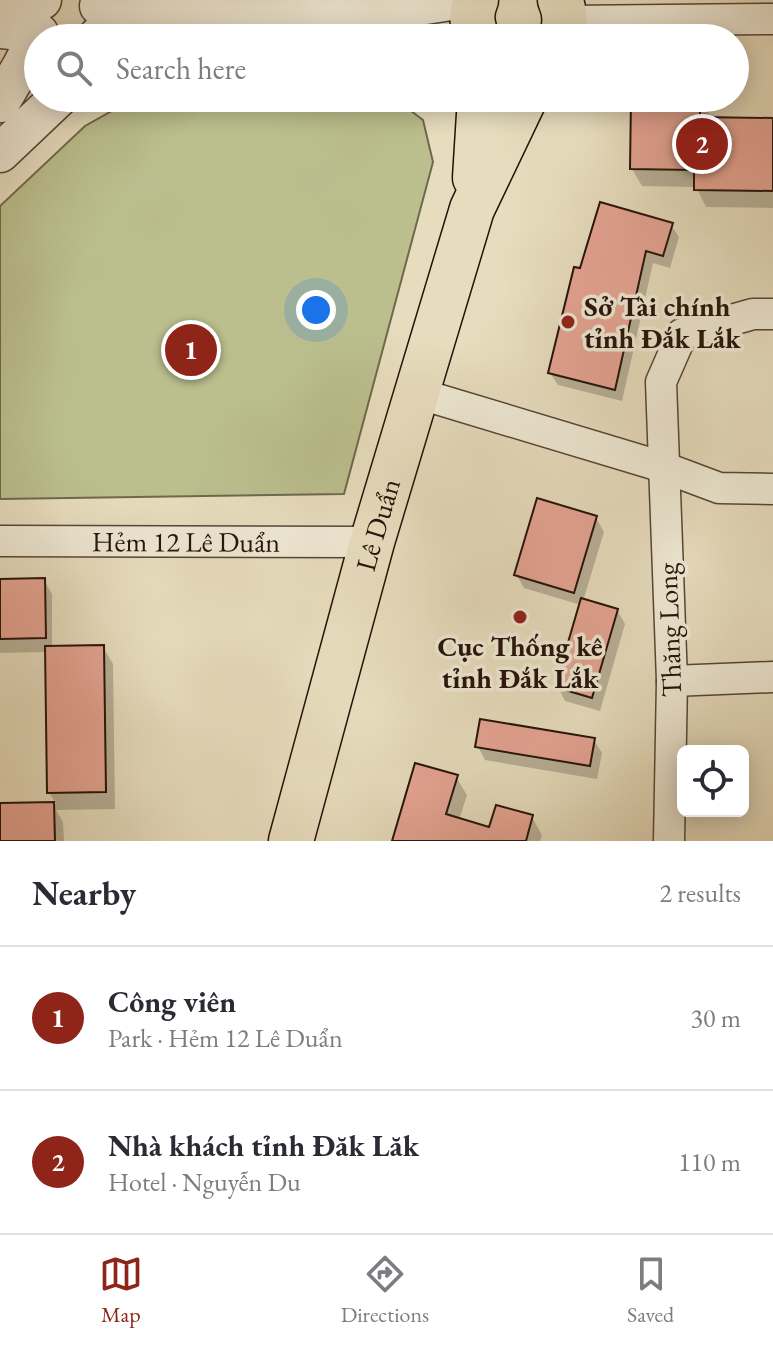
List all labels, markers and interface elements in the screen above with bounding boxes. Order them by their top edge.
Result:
search box [24,24,749,112]
icon: search [52,46,96,90]
text: Search here [116,49,246,88]
pin: 2 [676,114,728,174]
place label: Sở Tài chính tỉnh Đắk Lắk [584,288,741,356]
your location [296,290,336,330]
marker: Sở Tài chính tỉnh Đắk Lắk [559,313,577,331]
pin: 1 [165,320,217,380]
street label: Lê Duẩn [347,474,408,575]
street label: Hẻm 12 Lê Duẩn [92,523,280,560]
street label: Thăng Long [649,562,689,698]
marker: Cục Thống kê tỉnh Đắk Lắk [511,608,529,626]
place label: Cục Thống kê tỉnh Đắk Lắk [437,628,603,696]
map controls [677,745,749,817]
button: locate [677,745,749,817]
text: Nearby [32,871,136,915]
text: 2 results [660,876,741,910]
text: Công viên [108,982,236,1021]
text: 1 [51,1001,65,1035]
text: 30 m [691,1001,741,1035]
text: Park · Hẻm 12 Lê Duẩn [108,1021,343,1055]
text: Nhà khách tỉnh Đăk Lăk [108,1126,419,1165]
text: 2 [51,1145,65,1179]
text: 110 m [678,1145,741,1179]
text: Hotel · Nguyễn Du [108,1165,301,1199]
tab: Map [99,1252,143,1329]
tab: Directions [341,1252,429,1329]
tab: Saved [627,1252,674,1329]

